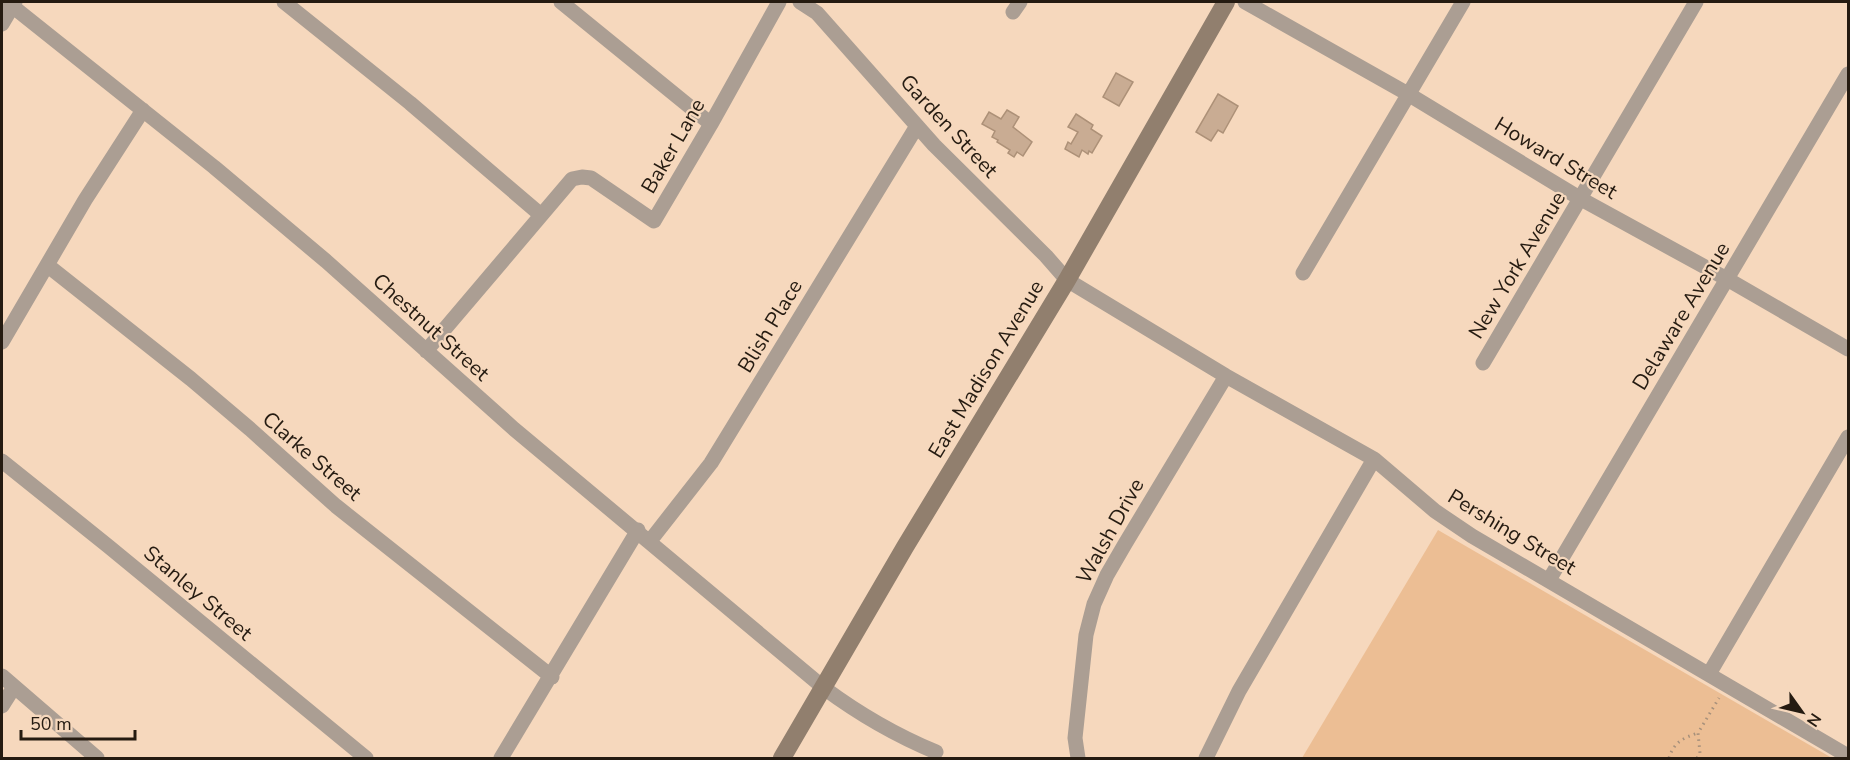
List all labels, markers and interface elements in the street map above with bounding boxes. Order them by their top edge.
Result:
street label: Garden Street [894,68,1005,184]
street label: Baker Lane [635,93,711,199]
street label: Howard Street [1489,110,1623,206]
street label: New York Avenue [1462,186,1572,344]
street label: Delaware Avenue [1626,237,1736,395]
street label: Chestnut Street [367,267,496,387]
street label: Blish Place [731,274,809,378]
street label: East Madison Avenue [922,275,1050,463]
street label: Clarke Street [256,405,368,507]
street label: Walsh Drive [1070,473,1150,589]
street label: Pershing Street [1443,483,1582,582]
street label: Stanley Street [138,539,259,647]
north arrow [1772,682,1832,742]
scale bar [21,703,135,741]
text: N [1801,709,1826,731]
text: 50 m [30,712,72,736]

